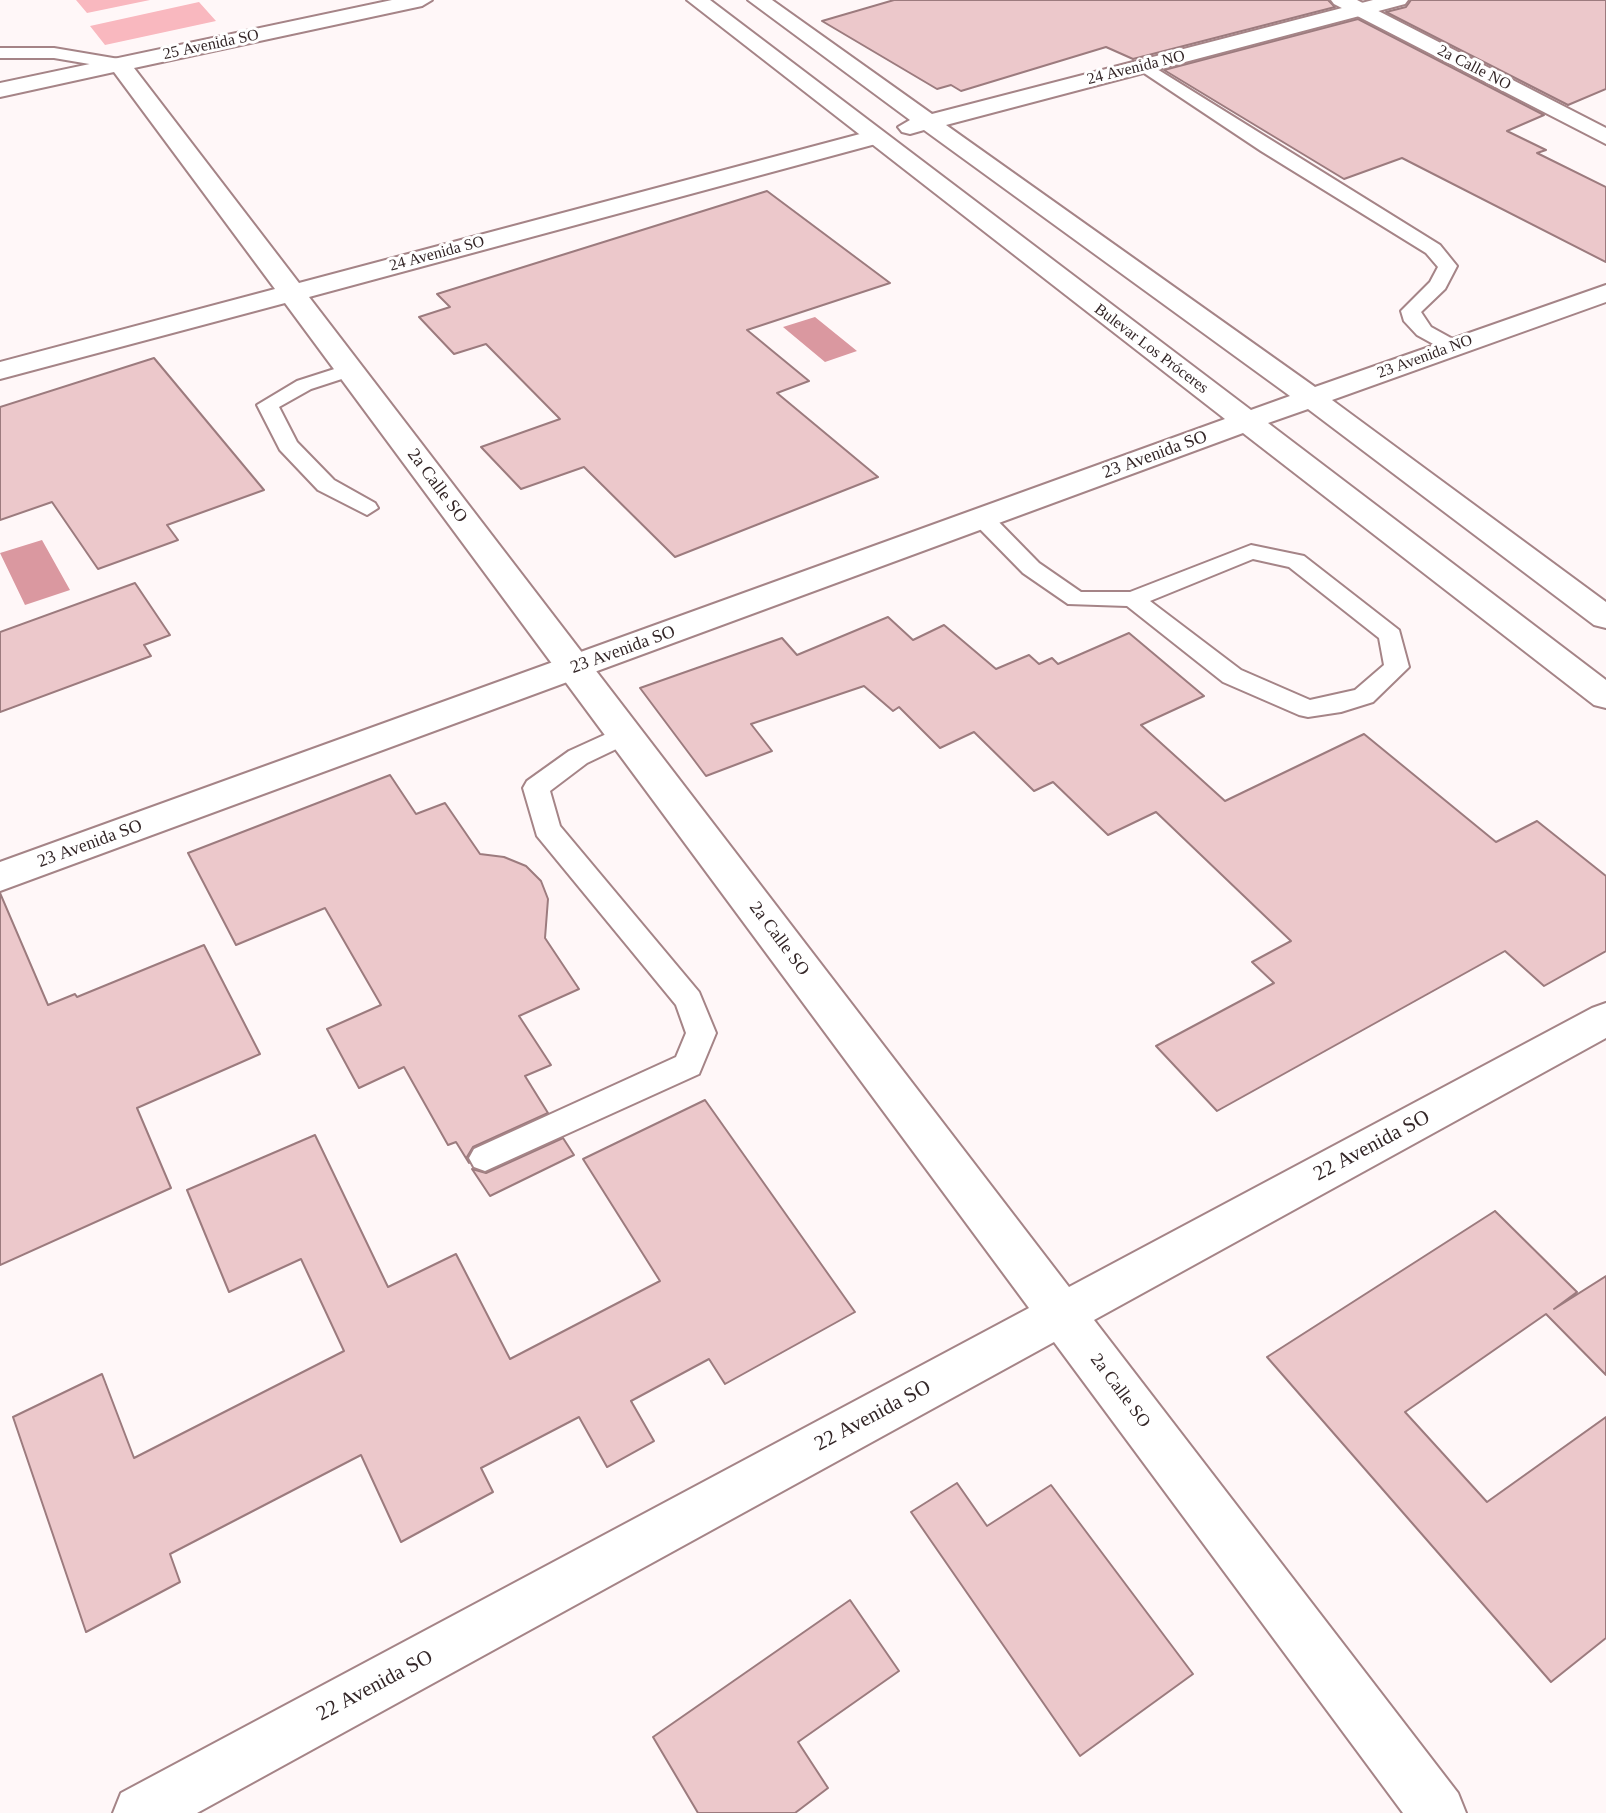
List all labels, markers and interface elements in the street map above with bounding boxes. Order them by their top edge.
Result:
street label: 25 Avenida SO [161,25,261,65]
street label: 2a Calle NO [1434,41,1514,95]
street label: 24 Avenida NO [1085,47,1187,89]
street label: 24 Avenida SO [387,232,487,276]
street label: Bulevar Los Próceres [1090,300,1212,398]
street label: 23 Avenida NO [1375,331,1475,383]
street label: 23 Avenida SO [1100,426,1210,484]
street label: 2a Calle SO [402,445,472,527]
street label: 23 Avenida SO [568,621,678,679]
street label: 23 Avenida SO [35,815,145,873]
street label: 2a Calle SO [744,898,814,980]
street label: 22 Avenida SO [1310,1105,1434,1187]
street label: 2a Calle SO [1085,1350,1155,1432]
street label: 22 Avenida SO [811,1375,935,1457]
street label: 22 Avenida SO [313,1645,437,1727]

